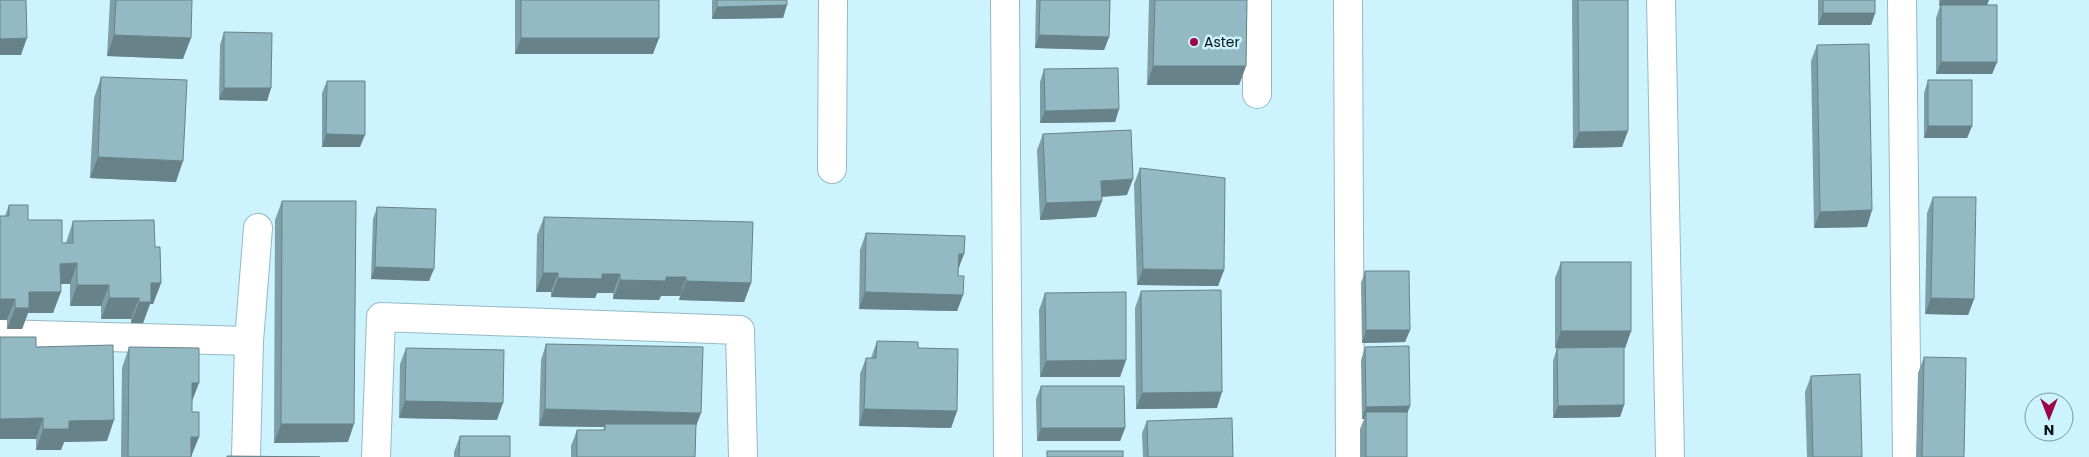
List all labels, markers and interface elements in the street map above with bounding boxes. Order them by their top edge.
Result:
place label: Aster [1204,32,1240,52]
marker: Aster [1188,36,1200,48]
north arrow [2024,392,2074,442]
text: N [2044,420,2054,440]

